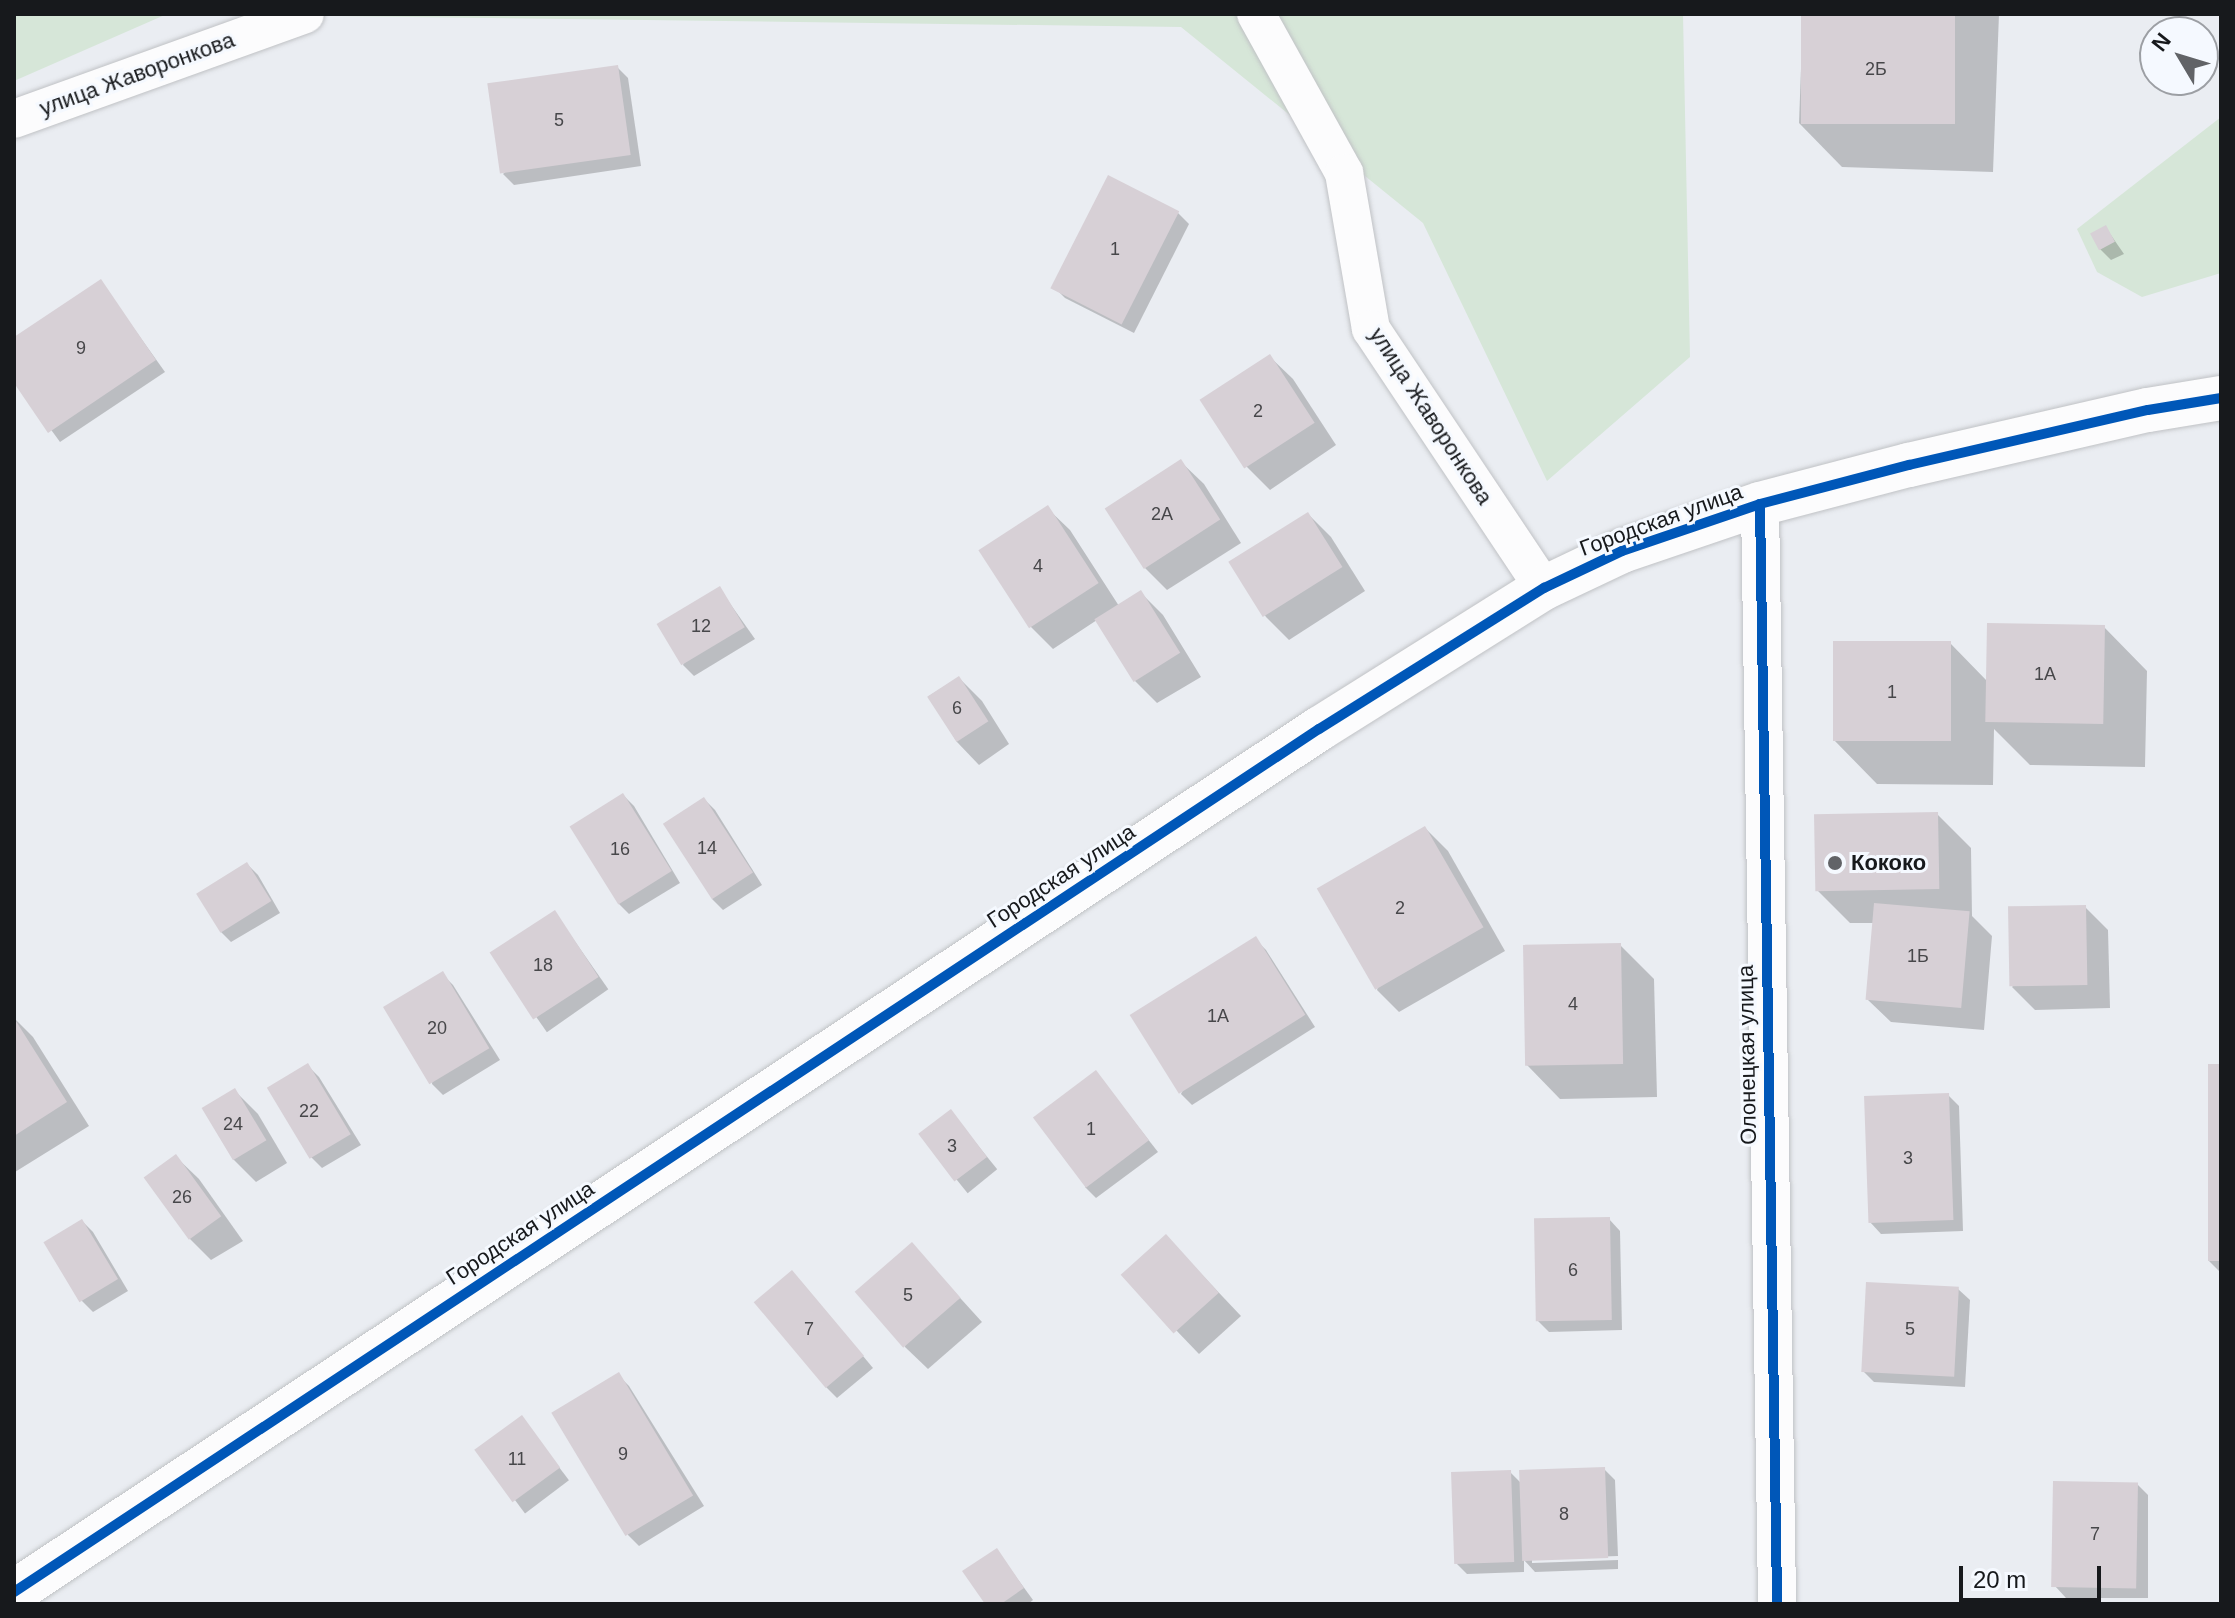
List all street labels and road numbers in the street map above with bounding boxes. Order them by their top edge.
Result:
street label: улица Жаворонкова [36,26,238,122]
street label: улица Жаворонкова [1364,323,1498,509]
street label: Городская улица [1576,478,1746,562]
street label: Городская улица [982,818,1140,934]
street label: Олонецкая улица [1732,965,1762,1145]
street label: Городская улица [441,1175,599,1291]

